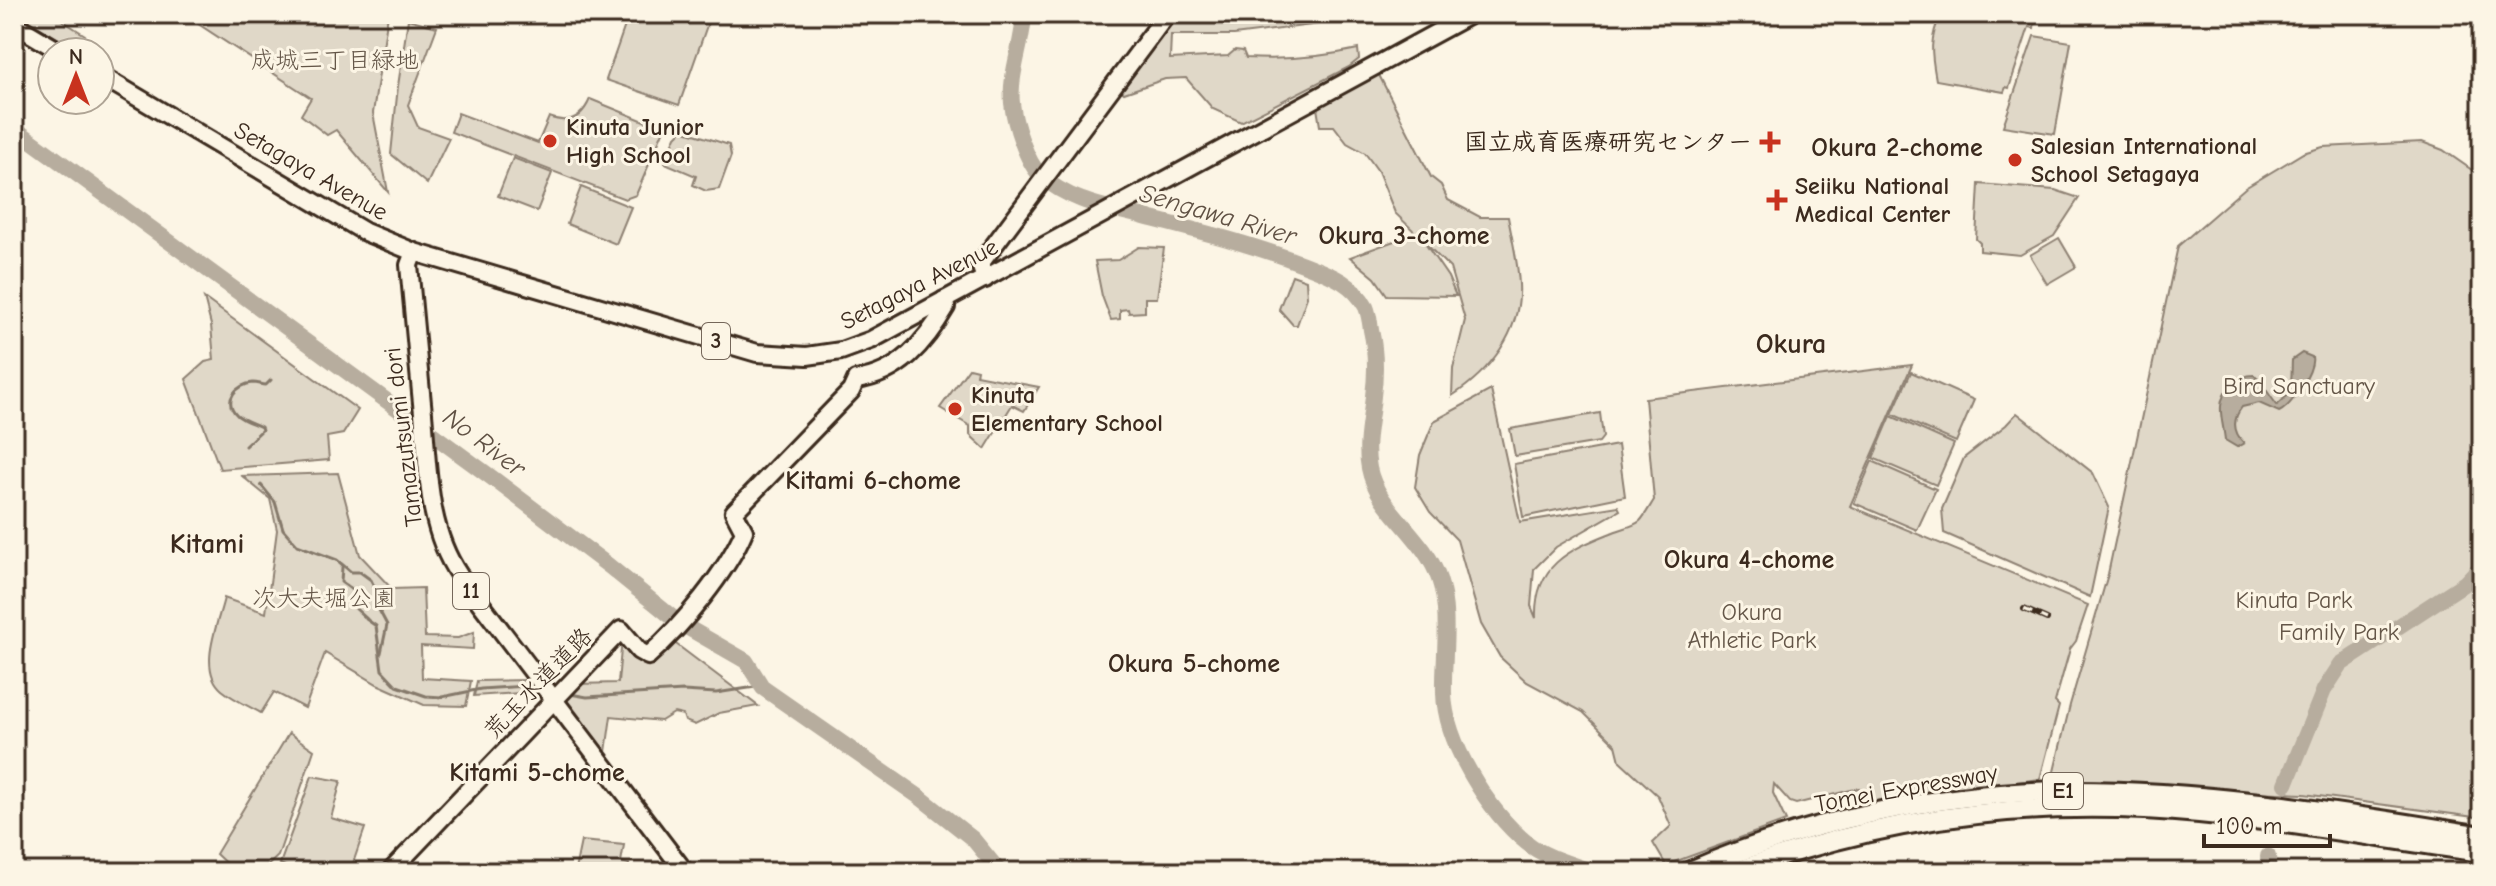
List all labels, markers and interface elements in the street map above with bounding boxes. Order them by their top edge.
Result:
north arrow [36,36,116,116]
text: N [69,44,83,70]
park label: 成城三丁目緑地 [251,46,419,74]
place label: Kinuta Junior High School [566,113,704,169]
street label: Setagaya Avenue [229,116,393,226]
place label: 国立成育医療研究センター [1464,128,1752,156]
marker: 国立成育医療研究センター [1759,131,1781,153]
marker: Kinuta Junior High School [541,132,559,150]
place label: Salesian International School Setagaya [2031,132,2257,188]
district label: Okura 2-chome [1811,133,1983,163]
marker: Salesian International School Setagaya [2006,151,2024,169]
place label: Seiiku National Medical Center [1795,172,1950,228]
water label: Sengawa River [1136,178,1301,252]
marker: Seiiku National Medical Center [1766,189,1788,211]
district label: Okura 3-chome [1318,221,1490,251]
street label: Setagaya Avenue [836,232,1002,336]
road number: 3 [702,323,730,359]
district label: Okura [1756,328,1826,360]
street label: Tamazutsumi dori [378,346,428,528]
park label: Bird Sanctuary [2223,372,2375,400]
place label: Kinuta Elementary School [971,381,1163,437]
marker: Kinuta Elementary School [946,400,964,418]
water label: No River [437,402,532,485]
district label: Kitami 6-chome [785,466,961,496]
district label: Kitami [170,528,244,560]
district label: Okura 4-chome [1664,545,1835,575]
road number: 11 [453,573,489,609]
park label: 次大夫堀公園 [252,584,396,612]
park label: Kinuta Park [2236,586,2353,614]
park label: Okura Athletic Park [1688,598,1817,654]
park label: Family Park [2279,618,2399,646]
street label: 荒玉水道道路 [478,621,598,745]
district label: Okura 5-chome [1108,649,1280,679]
district label: Kitami 5-chome [449,758,625,788]
street label: Tomei Expressway [1812,758,2000,818]
road number: E1 [2043,773,2083,809]
scale bar [2204,798,2330,848]
text: 100 m [2216,812,2283,840]

